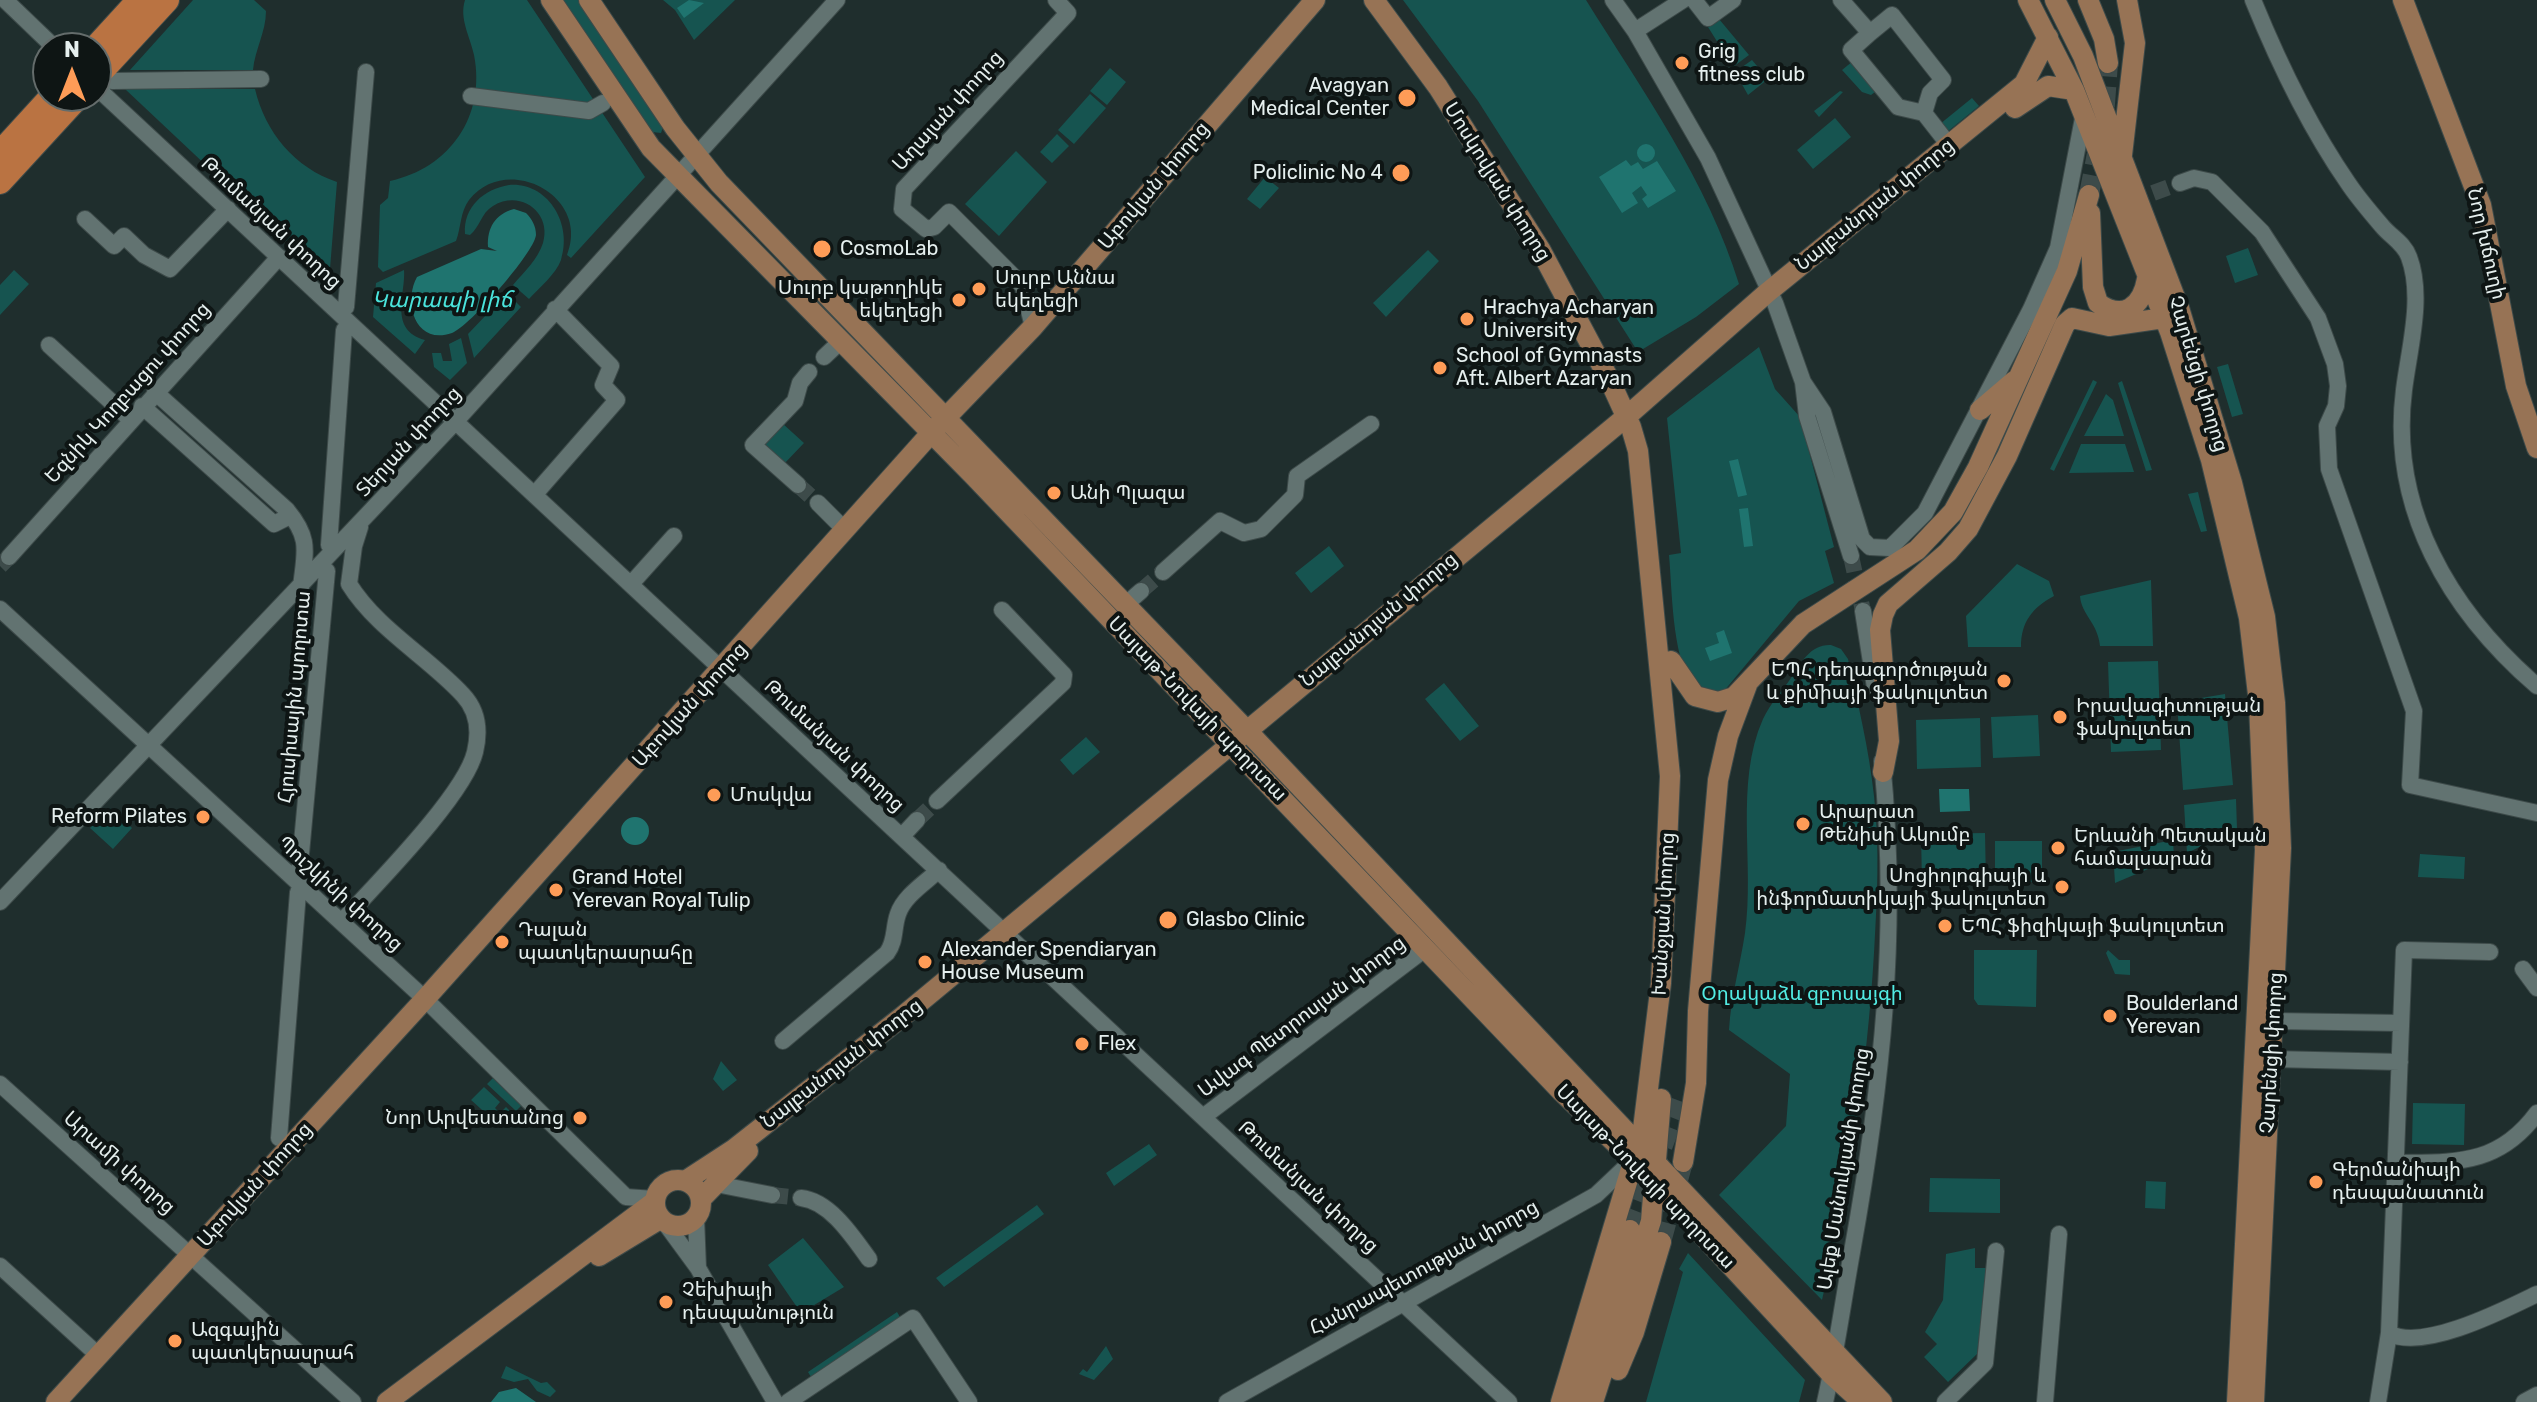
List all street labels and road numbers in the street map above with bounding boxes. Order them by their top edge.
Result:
street label: Աղայան փողոց [888,46,1008,176]
street label: Մոսկովյան փողոց [1438,98,1556,266]
street label: Աբովյան փողոց [1094,117,1214,255]
street label: Նալբանդյան փողոց [1791,134,1959,276]
street label: Թումանյան փողոց [196,152,346,294]
street label: Նոր խճուղի [2462,186,2510,302]
street label: Չարենցի փողոց [2163,293,2233,455]
street label: Եզնիկ Կողբացու փողոց [40,297,216,489]
street label: Տերյան փողոց [352,382,466,502]
street label: Նալբանդյան փողոց [1296,547,1462,693]
street label: Հյուսիսային պողոտա [274,590,316,804]
street label: Սայաթ-Նովայի պողոտա [1102,612,1292,806]
street label: Աբովյան փողոց [628,638,752,772]
street label: Թումանյան փողոց [759,675,909,817]
street label: Պուշկինի փողոց [272,831,408,957]
street label: Խանջյան փողոց [1648,832,1680,996]
street label: Ավագ Պետրոսյան փողոց [1194,931,1410,1103]
street label: Չարենցի փողոց [2256,972,2288,1134]
street label: Նալբանդյան փողոց [757,994,927,1134]
street label: Ալեք Մանուկյանի փողոց [1813,1046,1875,1292]
street label: Սայաթ-Նովայի պողոտա [1550,1080,1740,1274]
street label: Արամի փողոց [58,1107,180,1219]
street label: Թումանյան փողոց [1233,1116,1383,1258]
street label: Աբովյան փողոց [193,1118,317,1252]
street label: Հանրապետության փողոց [1305,1195,1543,1341]

